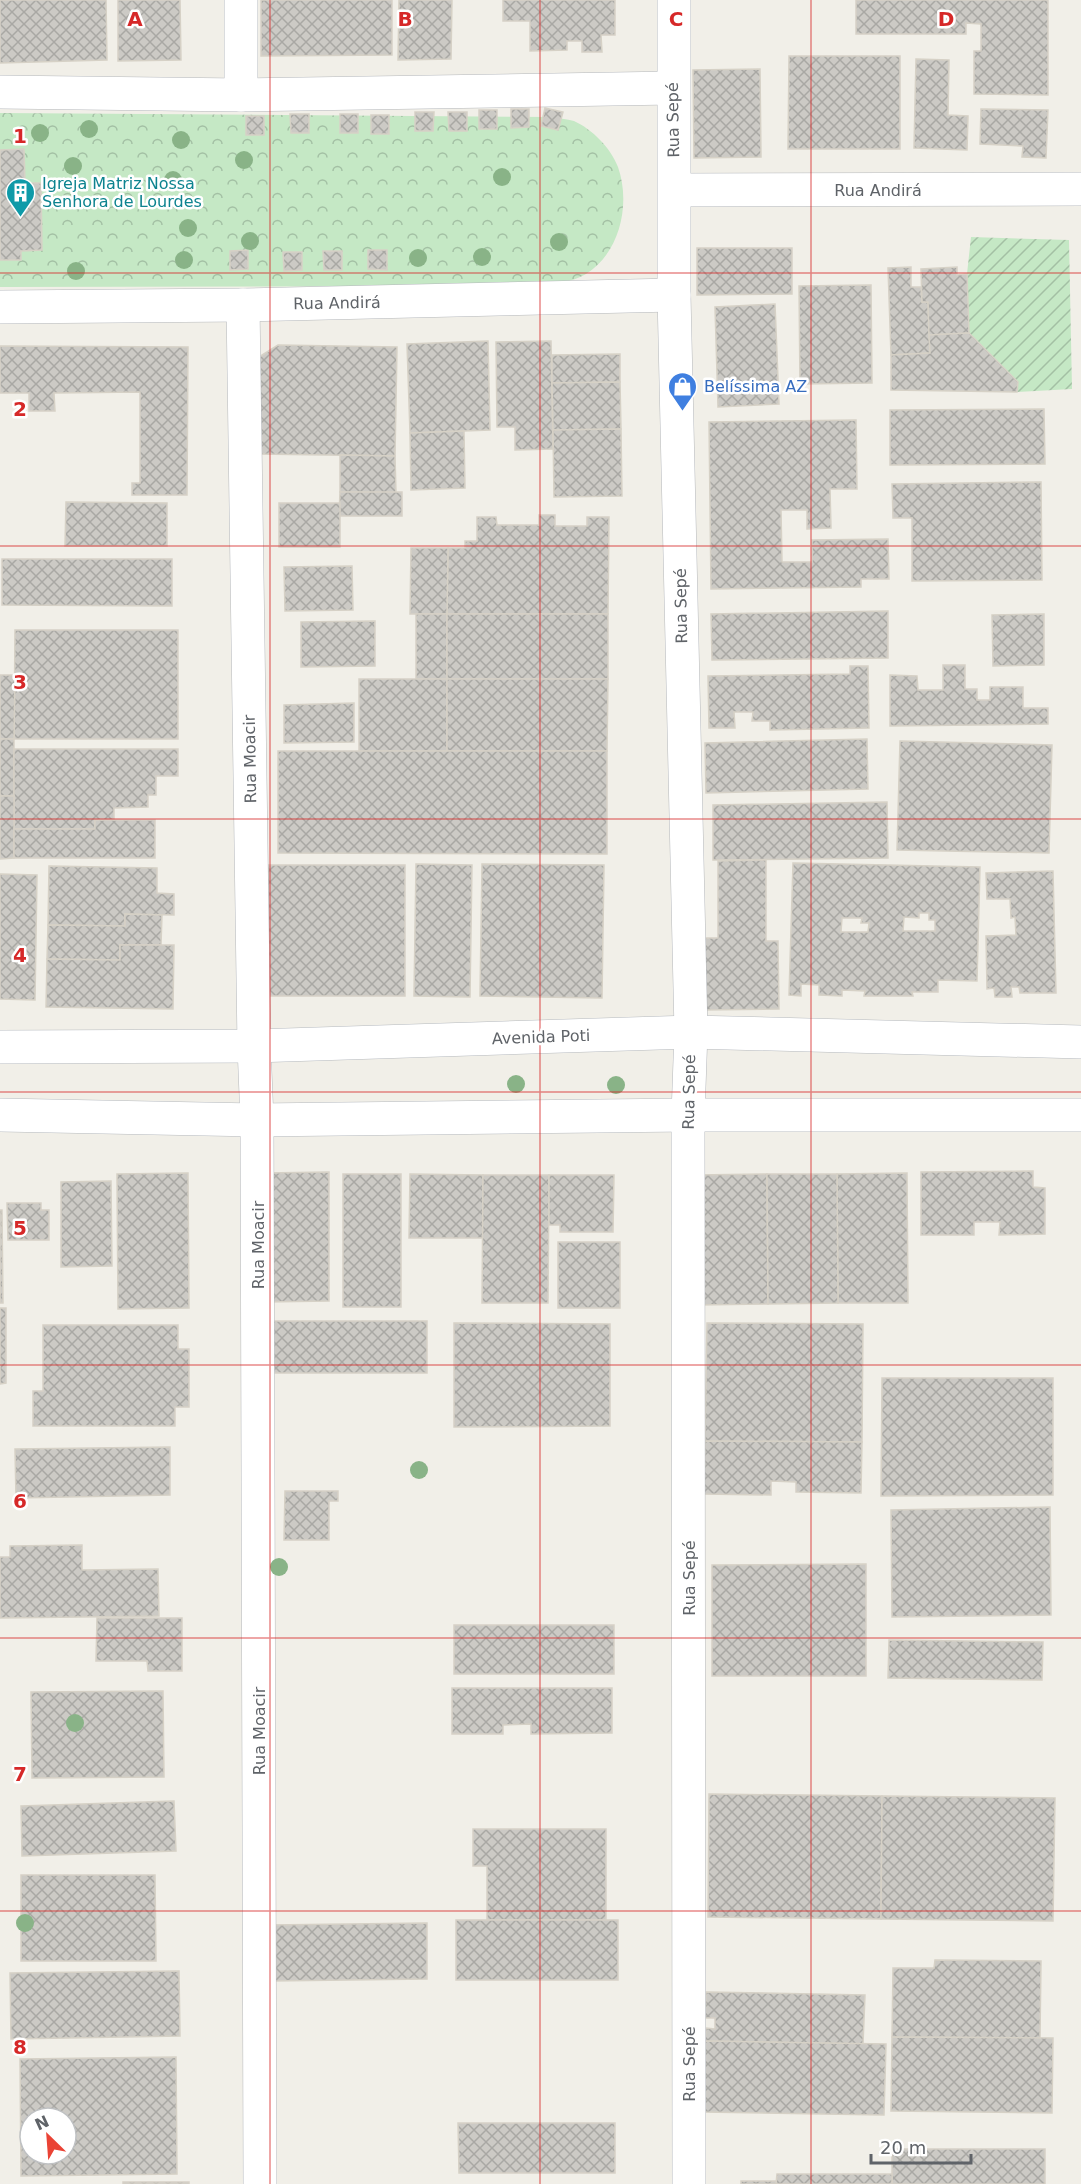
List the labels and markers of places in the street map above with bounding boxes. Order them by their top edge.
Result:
place label: Igreja Matriz Nossa Senhora de Lourdes [42,174,202,211]
building icon: Igreja Matriz Nossa Senhora de Lourdes [5,176,37,218]
shop icon: Belíssima AZ [667,370,699,412]
place label: Belíssima AZ [704,377,807,396]

